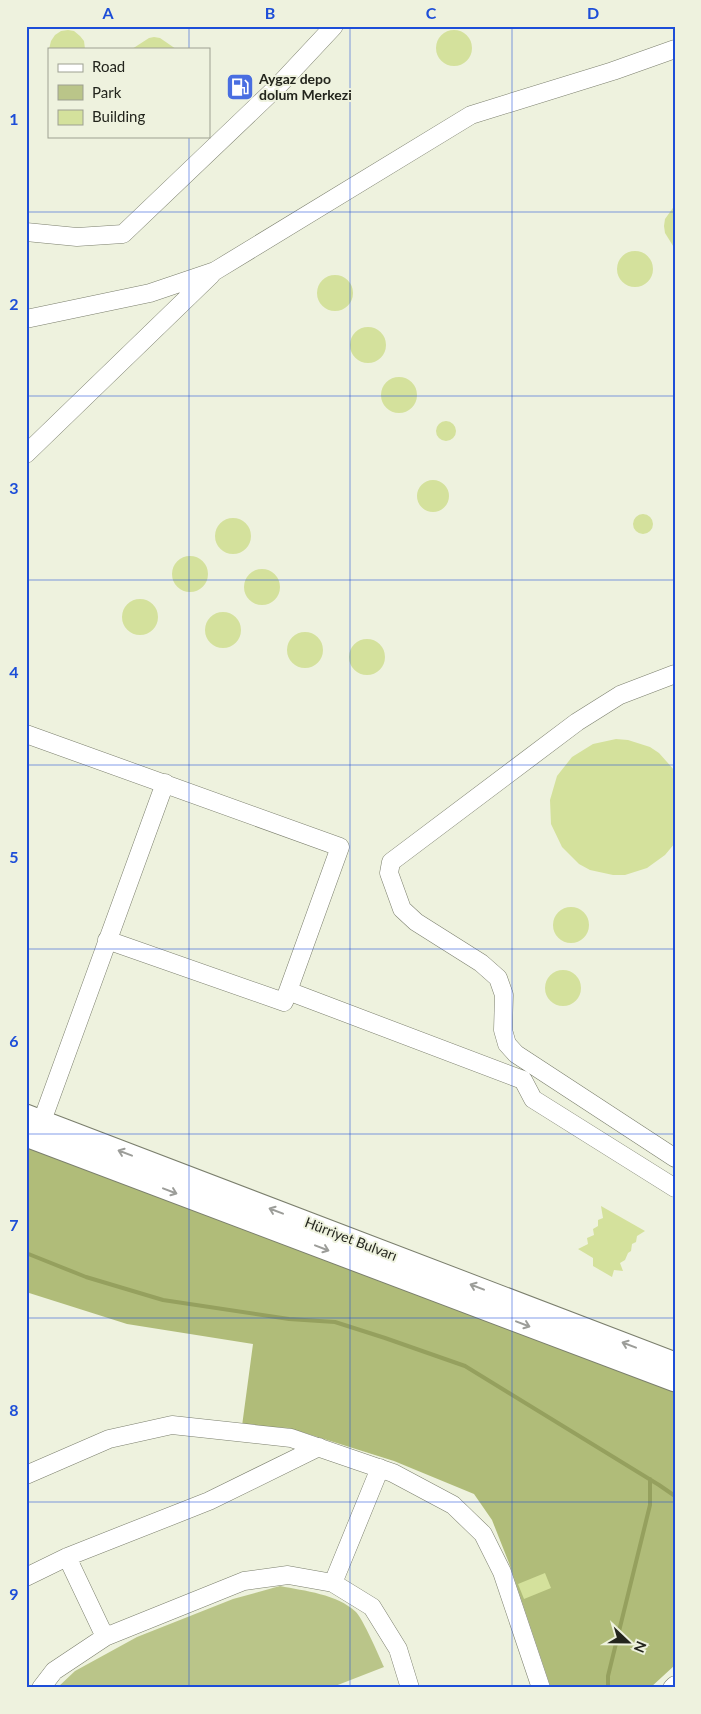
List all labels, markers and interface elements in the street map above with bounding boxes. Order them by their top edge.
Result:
text: A [101,3,114,22]
text: B [265,3,275,22]
text: C [426,3,437,22]
text: D [587,3,599,22]
legend [48,48,210,138]
text: Road [92,57,125,75]
place label: Aygaz depo dolum Merkezi [258,70,352,103]
fuel station icon: Aygaz depo dolum Merkezi [225,72,255,102]
text: Park [92,83,122,101]
text: Building [92,107,145,125]
text: 1 [9,109,19,128]
text: 2 [9,294,19,313]
text: 3 [9,478,19,497]
text: 4 [9,662,19,681]
text: 5 [9,847,19,866]
text: 6 [9,1031,19,1050]
one-way arrow [117,1148,133,1157]
one-way arrow [162,1187,177,1196]
one-way arrow [269,1206,285,1215]
street label: Hürriyet Bulvarı [303,1213,400,1264]
text: 7 [9,1215,19,1234]
one-way arrow [314,1244,329,1253]
one-way arrow [470,1282,486,1291]
one-way arrow [515,1320,530,1329]
one-way arrow [622,1340,637,1349]
text: 8 [9,1400,19,1419]
text: 9 [9,1584,19,1603]
north arrow [604,1616,654,1666]
text: N [631,1639,650,1655]

